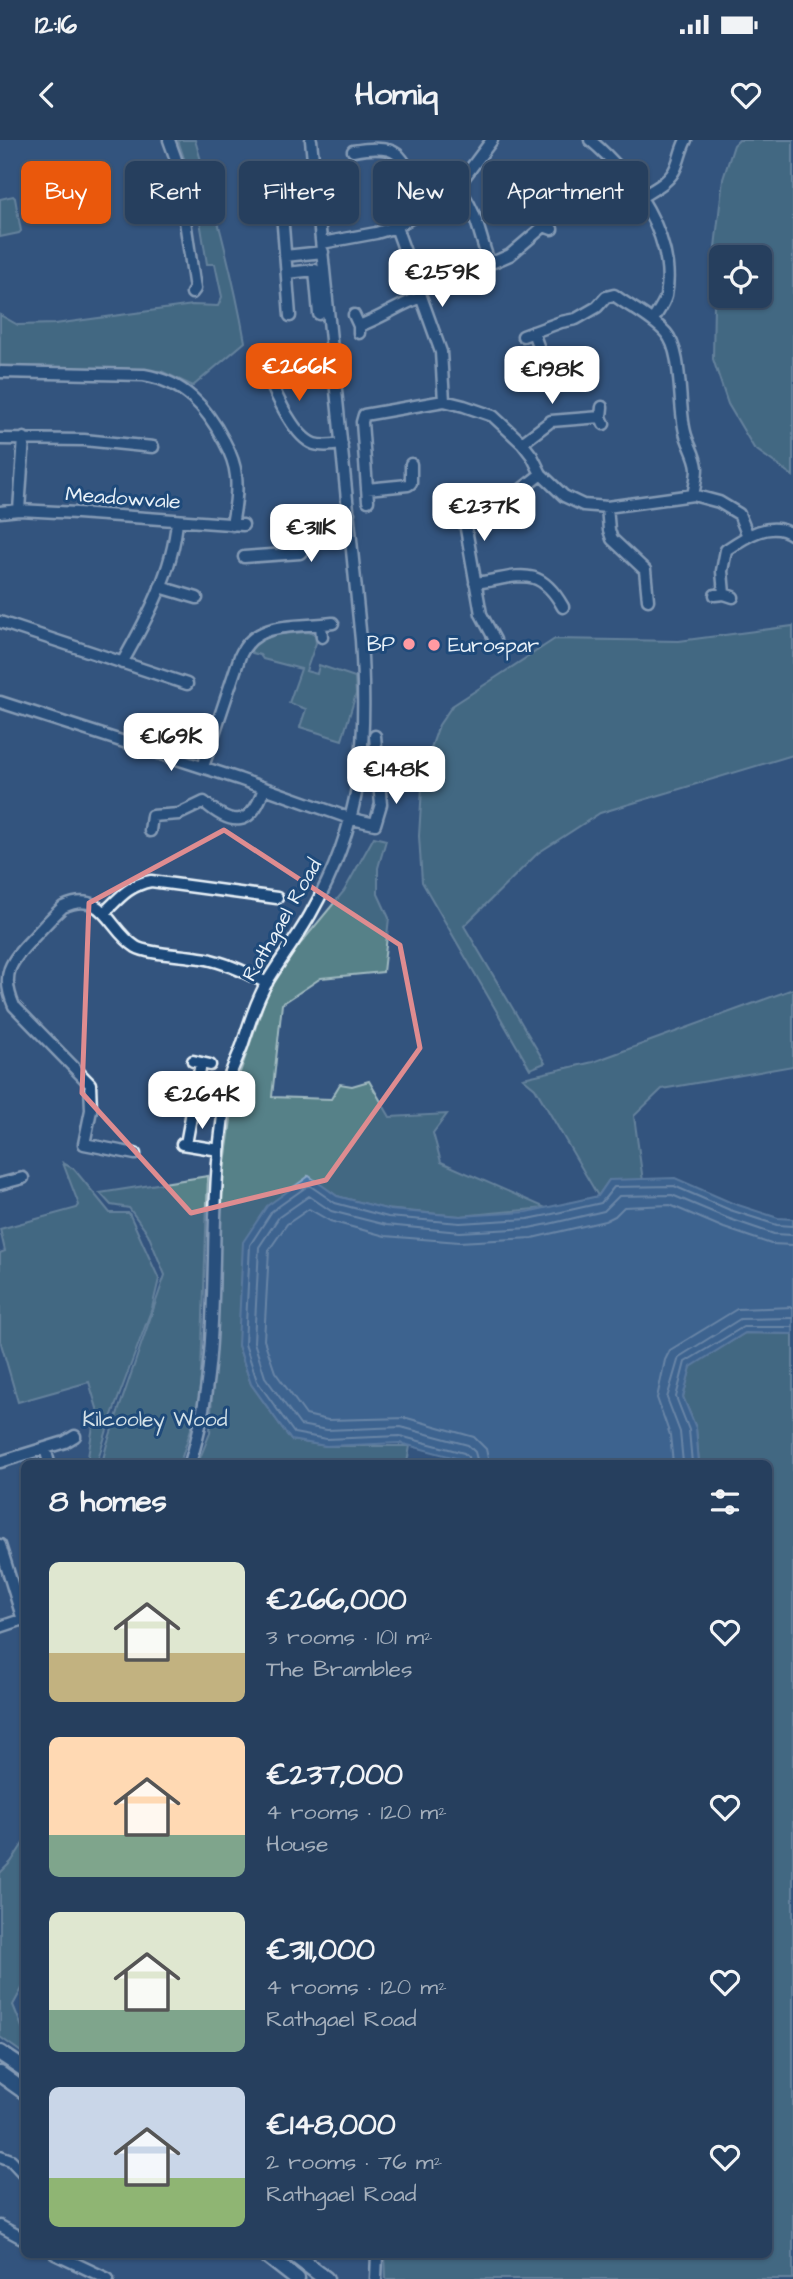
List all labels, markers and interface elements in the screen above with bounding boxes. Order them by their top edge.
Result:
text: 12:16 [35,7,77,43]
text: Homiq [355,72,438,117]
icon: back [28,76,66,114]
icon: heart [727,76,765,114]
chip: Buy [21,161,111,224]
chip: Rent [125,161,225,224]
chip: Filters [239,161,359,224]
chip: New [373,161,469,224]
chip: Apartment [483,161,648,224]
map controls [709,245,772,308]
button: locate [709,245,772,308]
pin: €259K [393,250,491,309]
text: €259K [405,256,479,288]
pin: €266K [250,344,348,403]
pin: €198K [503,346,601,406]
text: €266K [262,350,336,382]
text: €198K [520,353,584,385]
street label: Meadowvale [65,480,181,516]
pin: €237K [435,484,533,543]
text: €237K [448,490,520,522]
pin: €311K [262,504,360,564]
text: €311K [286,511,336,543]
place label: BP [367,630,396,659]
place label: Eurospar [448,631,539,661]
marker: BP [401,636,417,652]
marker: Eurospar [426,637,442,653]
pin: €169K [122,714,220,773]
text: €169K [140,720,202,752]
pin: €148K [347,746,445,806]
text: €148K [363,753,429,785]
street label: Rathgael Road [235,853,331,988]
pin: €264K [153,1072,251,1131]
text: €264K [164,1078,240,1110]
park label: Kilcooley Wood [83,1405,228,1436]
text: 8 homes [49,1481,167,1523]
icon: filters [706,1483,744,1521]
text: €266,000 [266,1579,407,1621]
icon: home [105,1590,189,1674]
icon: heart [706,1613,744,1651]
text: 3 rooms · 101 m² [266,1621,433,1653]
text: The Brambles [266,1653,413,1685]
text: €237,000 [266,1754,403,1796]
icon: home [105,1765,189,1849]
icon: heart [706,1788,744,1826]
text: 4 rooms · 120 m² [266,1796,447,1828]
text: House [266,1828,329,1860]
text: €311,000 [266,1929,375,1971]
icon: home [105,1940,189,2024]
icon: heart [706,1963,744,2001]
text: 4 rooms · 120 m² [266,1971,447,2003]
text: Rathgael Road [266,2003,416,2035]
text: €148,000 [266,2104,396,2146]
icon: home [105,2115,189,2199]
icon: heart [706,2138,744,2176]
text: 2 rooms · 76 m² [266,2146,442,2178]
text: Rathgael Road [266,2178,416,2210]

